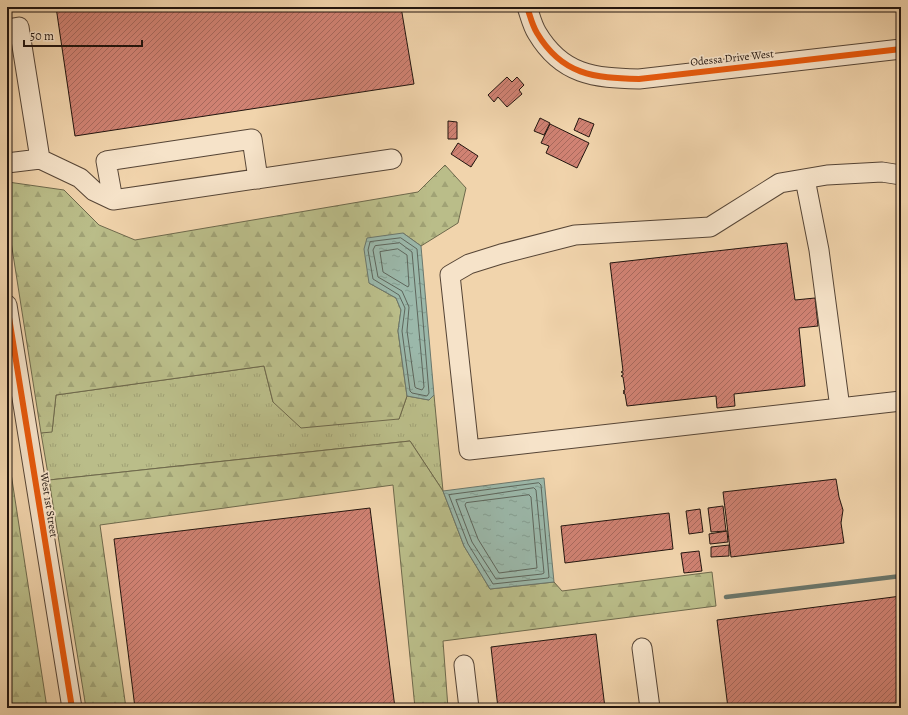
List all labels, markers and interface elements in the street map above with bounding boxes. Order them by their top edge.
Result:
scale bar [24,22,142,48]
text: 50 m [30,28,54,44]
street label: Odessa Drive West [690,46,775,70]
street label: West 1st Street [36,470,62,539]

